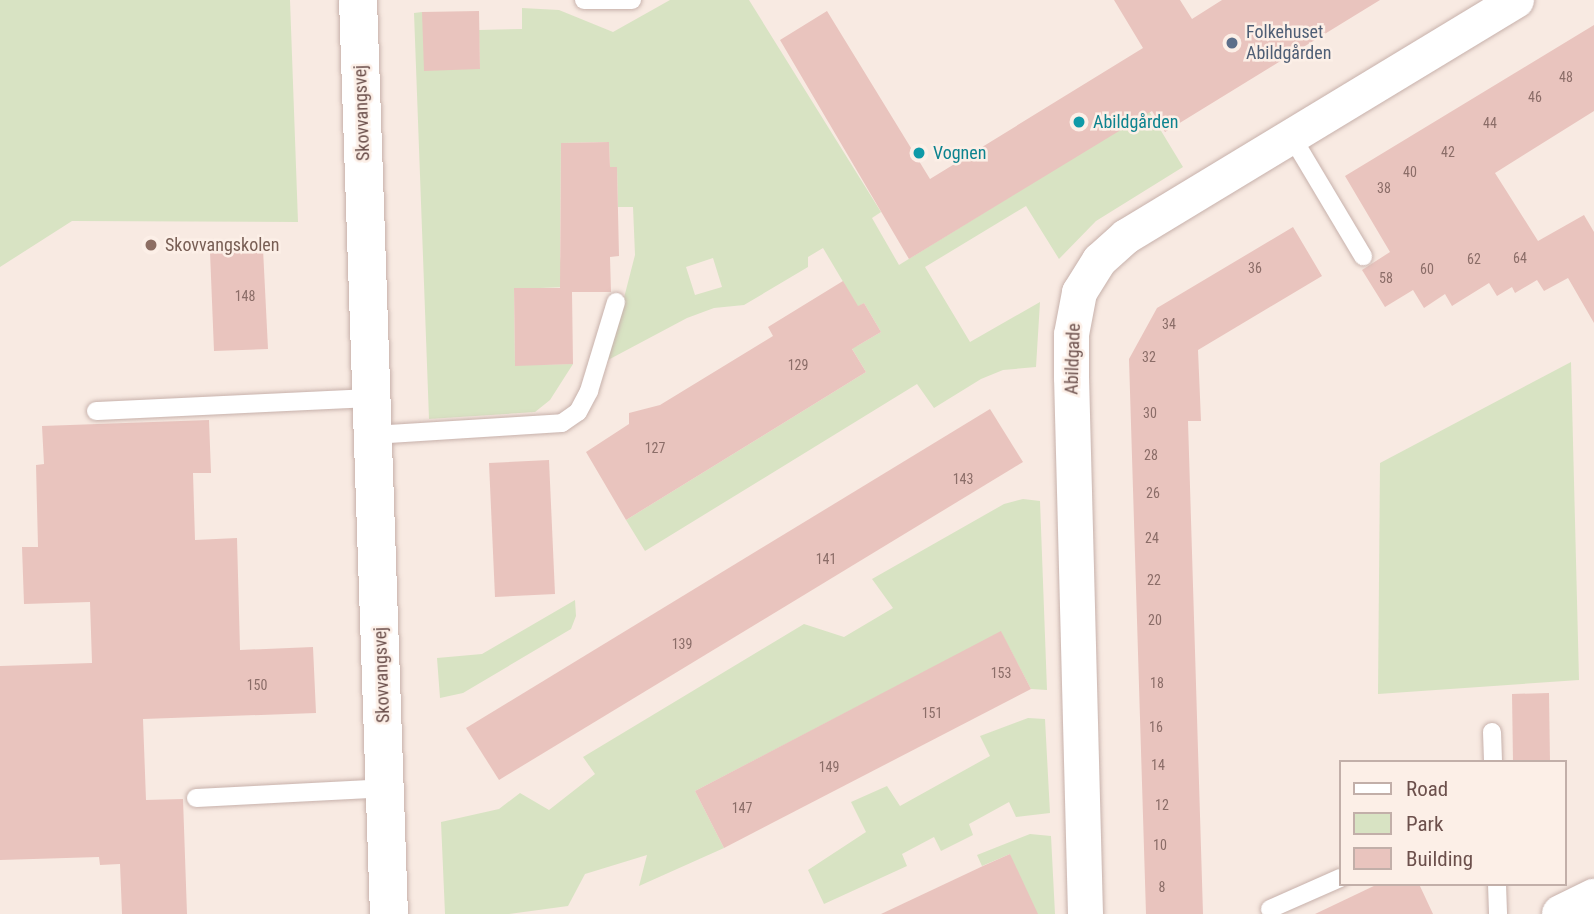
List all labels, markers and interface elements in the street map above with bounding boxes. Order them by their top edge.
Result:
place label: Folkehuset Abildgården [1246,22,1331,64]
marker: Folkehuset Abildgården [1224,35,1240,51]
street label: Skovvangsvej [350,65,374,161]
house number: 48 [1559,69,1573,85]
house number: 46 [1528,89,1542,105]
place label: Abildgården [1093,111,1178,133]
marker: Abildgården [1071,114,1087,130]
house number: 44 [1483,115,1497,131]
place label: Vognen [933,142,986,164]
house number: 42 [1441,144,1455,160]
marker: Vognen [911,145,927,161]
house number: 40 [1403,164,1417,180]
house number: 38 [1377,180,1391,196]
place label: Skovvangskolen [165,234,279,256]
marker: Skovvangskolen [143,237,159,253]
house number: 64 [1513,250,1527,266]
house number: 62 [1467,251,1481,267]
house number: 36 [1248,260,1262,276]
house number: 60 [1420,261,1434,277]
house number: 58 [1379,270,1393,286]
house number: 148 [235,288,255,304]
house number: 34 [1162,316,1176,332]
street label: Abildgade [1061,323,1085,395]
house number: 32 [1142,349,1156,365]
house number: 129 [788,357,808,373]
house number: 30 [1143,405,1157,421]
house number: 127 [645,440,665,456]
house number: 28 [1144,447,1158,463]
house number: 143 [953,471,973,487]
house number: 26 [1146,485,1160,501]
house number: 24 [1145,530,1159,546]
house number: 141 [816,551,836,567]
house number: 22 [1147,572,1161,588]
house number: 20 [1148,612,1162,628]
street label: Skovvangsvej [370,627,394,723]
house number: 139 [672,636,692,652]
house number: 153 [991,665,1011,681]
house number: 18 [1150,675,1164,691]
house number: 150 [247,677,267,693]
house number: 151 [922,705,942,721]
house number: 16 [1149,719,1163,735]
house number: 14 [1151,757,1165,773]
house number: 149 [819,759,839,775]
legend [1338,760,1566,886]
text: Road [1406,777,1448,801]
house number: 12 [1155,797,1169,813]
house number: 147 [732,800,752,816]
text: Park [1406,812,1443,836]
house number: 10 [1153,837,1167,853]
text: Building [1406,847,1473,871]
house number: 8 [1159,879,1165,895]

